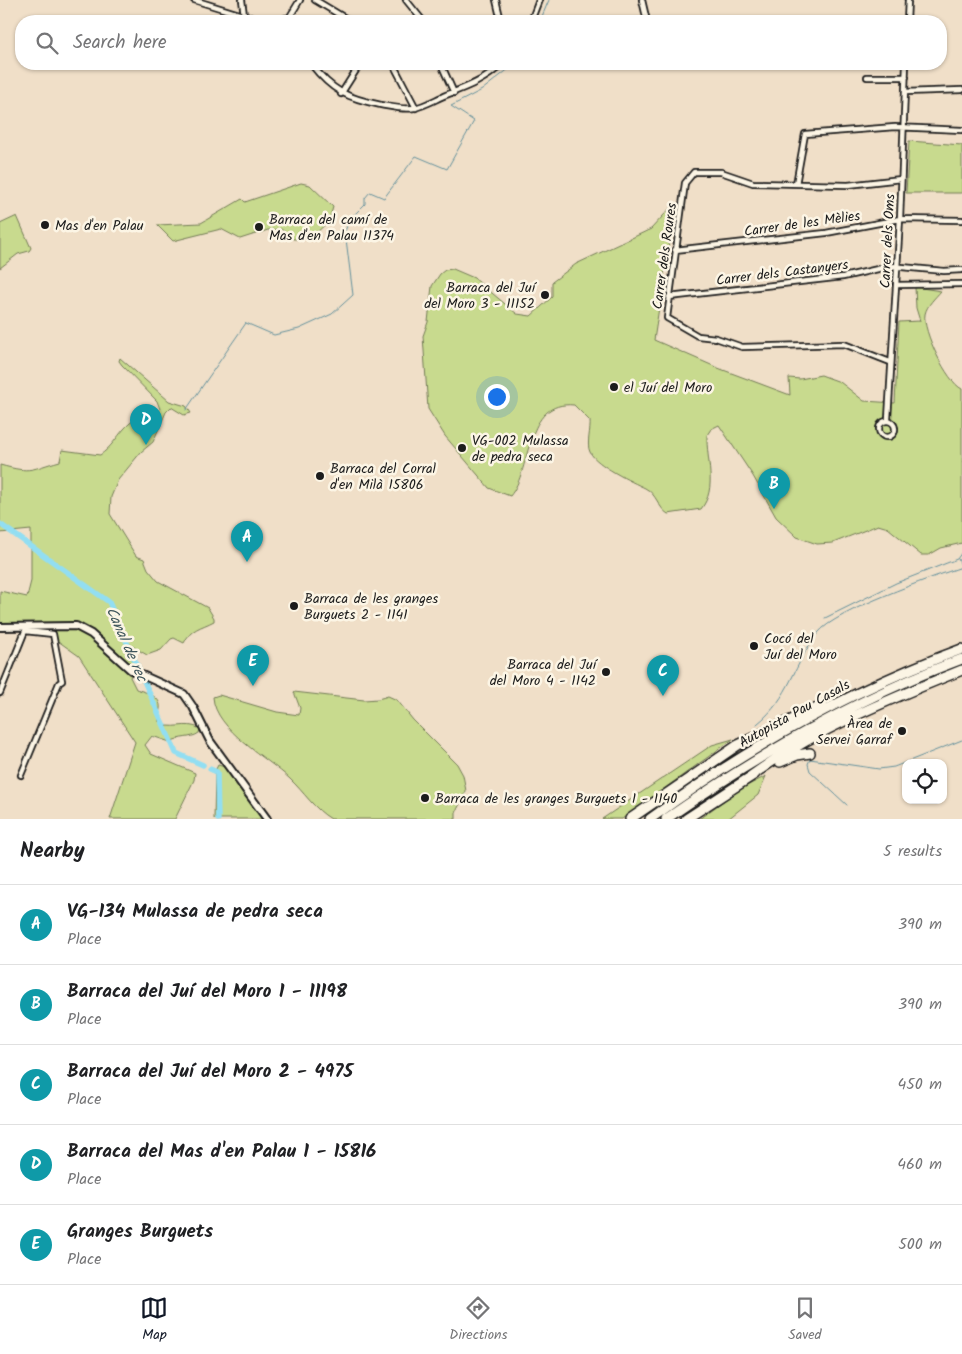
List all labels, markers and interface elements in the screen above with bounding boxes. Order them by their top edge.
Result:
search box [15,15,947,70]
text: Search here [73,28,167,58]
icon: search [33,29,61,57]
street label: Carrer dels Oms [875,193,901,289]
street label: Carrer dels Roures [647,201,683,311]
street label: Carrer de les Mèlies [743,205,862,243]
place label: Barraca del camí de Mas d'en Palau 11374 [269,209,394,247]
place label: Mas d'en Palau [55,215,144,237]
marker: Mas d'en Palau [39,219,51,231]
marker: Barraca del camí de Mas d'en Palau 11374 [253,221,265,233]
street label: Carrer dels Castanyers [715,254,849,292]
place label: Barraca del Juí del Moro 3 - 11152 [424,277,538,315]
marker: Barraca del Juí del Moro 3 - 11152 [539,289,551,301]
place label: el Juí del Moro [624,377,712,399]
marker: el Juí del Moro [608,381,620,393]
your location [484,384,510,410]
pin: D [130,404,162,445]
place label: VG-002 Mulassa de pedra seca [472,430,568,468]
marker: VG-002 Mulassa de pedra seca [456,442,468,454]
place label: Barraca del Corral d'en Milà 15806 [330,458,437,496]
pin: B [758,468,790,509]
marker: Barraca del Corral d'en Milà 15806 [314,470,326,482]
pin: A [231,521,263,562]
place label: Barraca de les granges Burguets 2 - 1141 [304,588,438,626]
marker: Barraca de les granges Burguets 2 - 1141 [288,600,300,612]
water label: Canal de rec [99,603,154,687]
place label: Cocó del Juí del Moro [764,628,837,666]
marker: Cocó del Juí del Moro [748,640,760,652]
pin: E [237,645,269,686]
place label: Barraca del Juí del Moro 4 - 1142 [490,654,599,692]
pin: C [647,655,679,696]
marker: Barraca del Juí del Moro 4 - 1142 [600,666,612,678]
street label: Autopista Pau Casals [735,674,854,754]
place label: Àrea de Servei Garraf [816,713,894,751]
marker: Àrea de Servei Garraf [896,725,908,737]
map controls [902,759,947,804]
button: locate [902,759,947,804]
place label: Barraca de les granges Burguets 1 - 1140 [435,788,677,810]
marker: Barraca de les granges Burguets 1 - 1140 [419,792,431,804]
text: Nearby [20,835,85,868]
text: 5 results [883,839,942,864]
text: VG-134 Mulassa de pedra seca [67,897,323,927]
text: A [31,912,41,937]
text: 390 m [898,912,942,937]
text: Place [67,927,101,952]
text: Barraca del Juí del Moro 1 - 11198 [67,977,347,1007]
text: B [31,992,41,1017]
text: 390 m [898,992,942,1017]
text: Place [67,1007,101,1032]
text: Barraca del Juí del Moro 2 - 4975 [67,1057,353,1087]
text: C [31,1072,41,1097]
text: 450 m [897,1072,942,1097]
text: Place [67,1087,101,1112]
text: Barraca del Mas d'en Palau 1 - 15816 [67,1137,376,1167]
text: D [31,1152,41,1177]
text: 460 m [897,1152,942,1177]
text: Place [67,1167,101,1192]
text: Granges Burguets [67,1217,213,1247]
text: E [32,1232,40,1257]
text: 500 m [898,1232,942,1257]
text: Place [67,1247,101,1272]
tab: Map [140,1294,168,1346]
tab: Directions [449,1294,507,1346]
tab: Saved [788,1294,822,1346]

